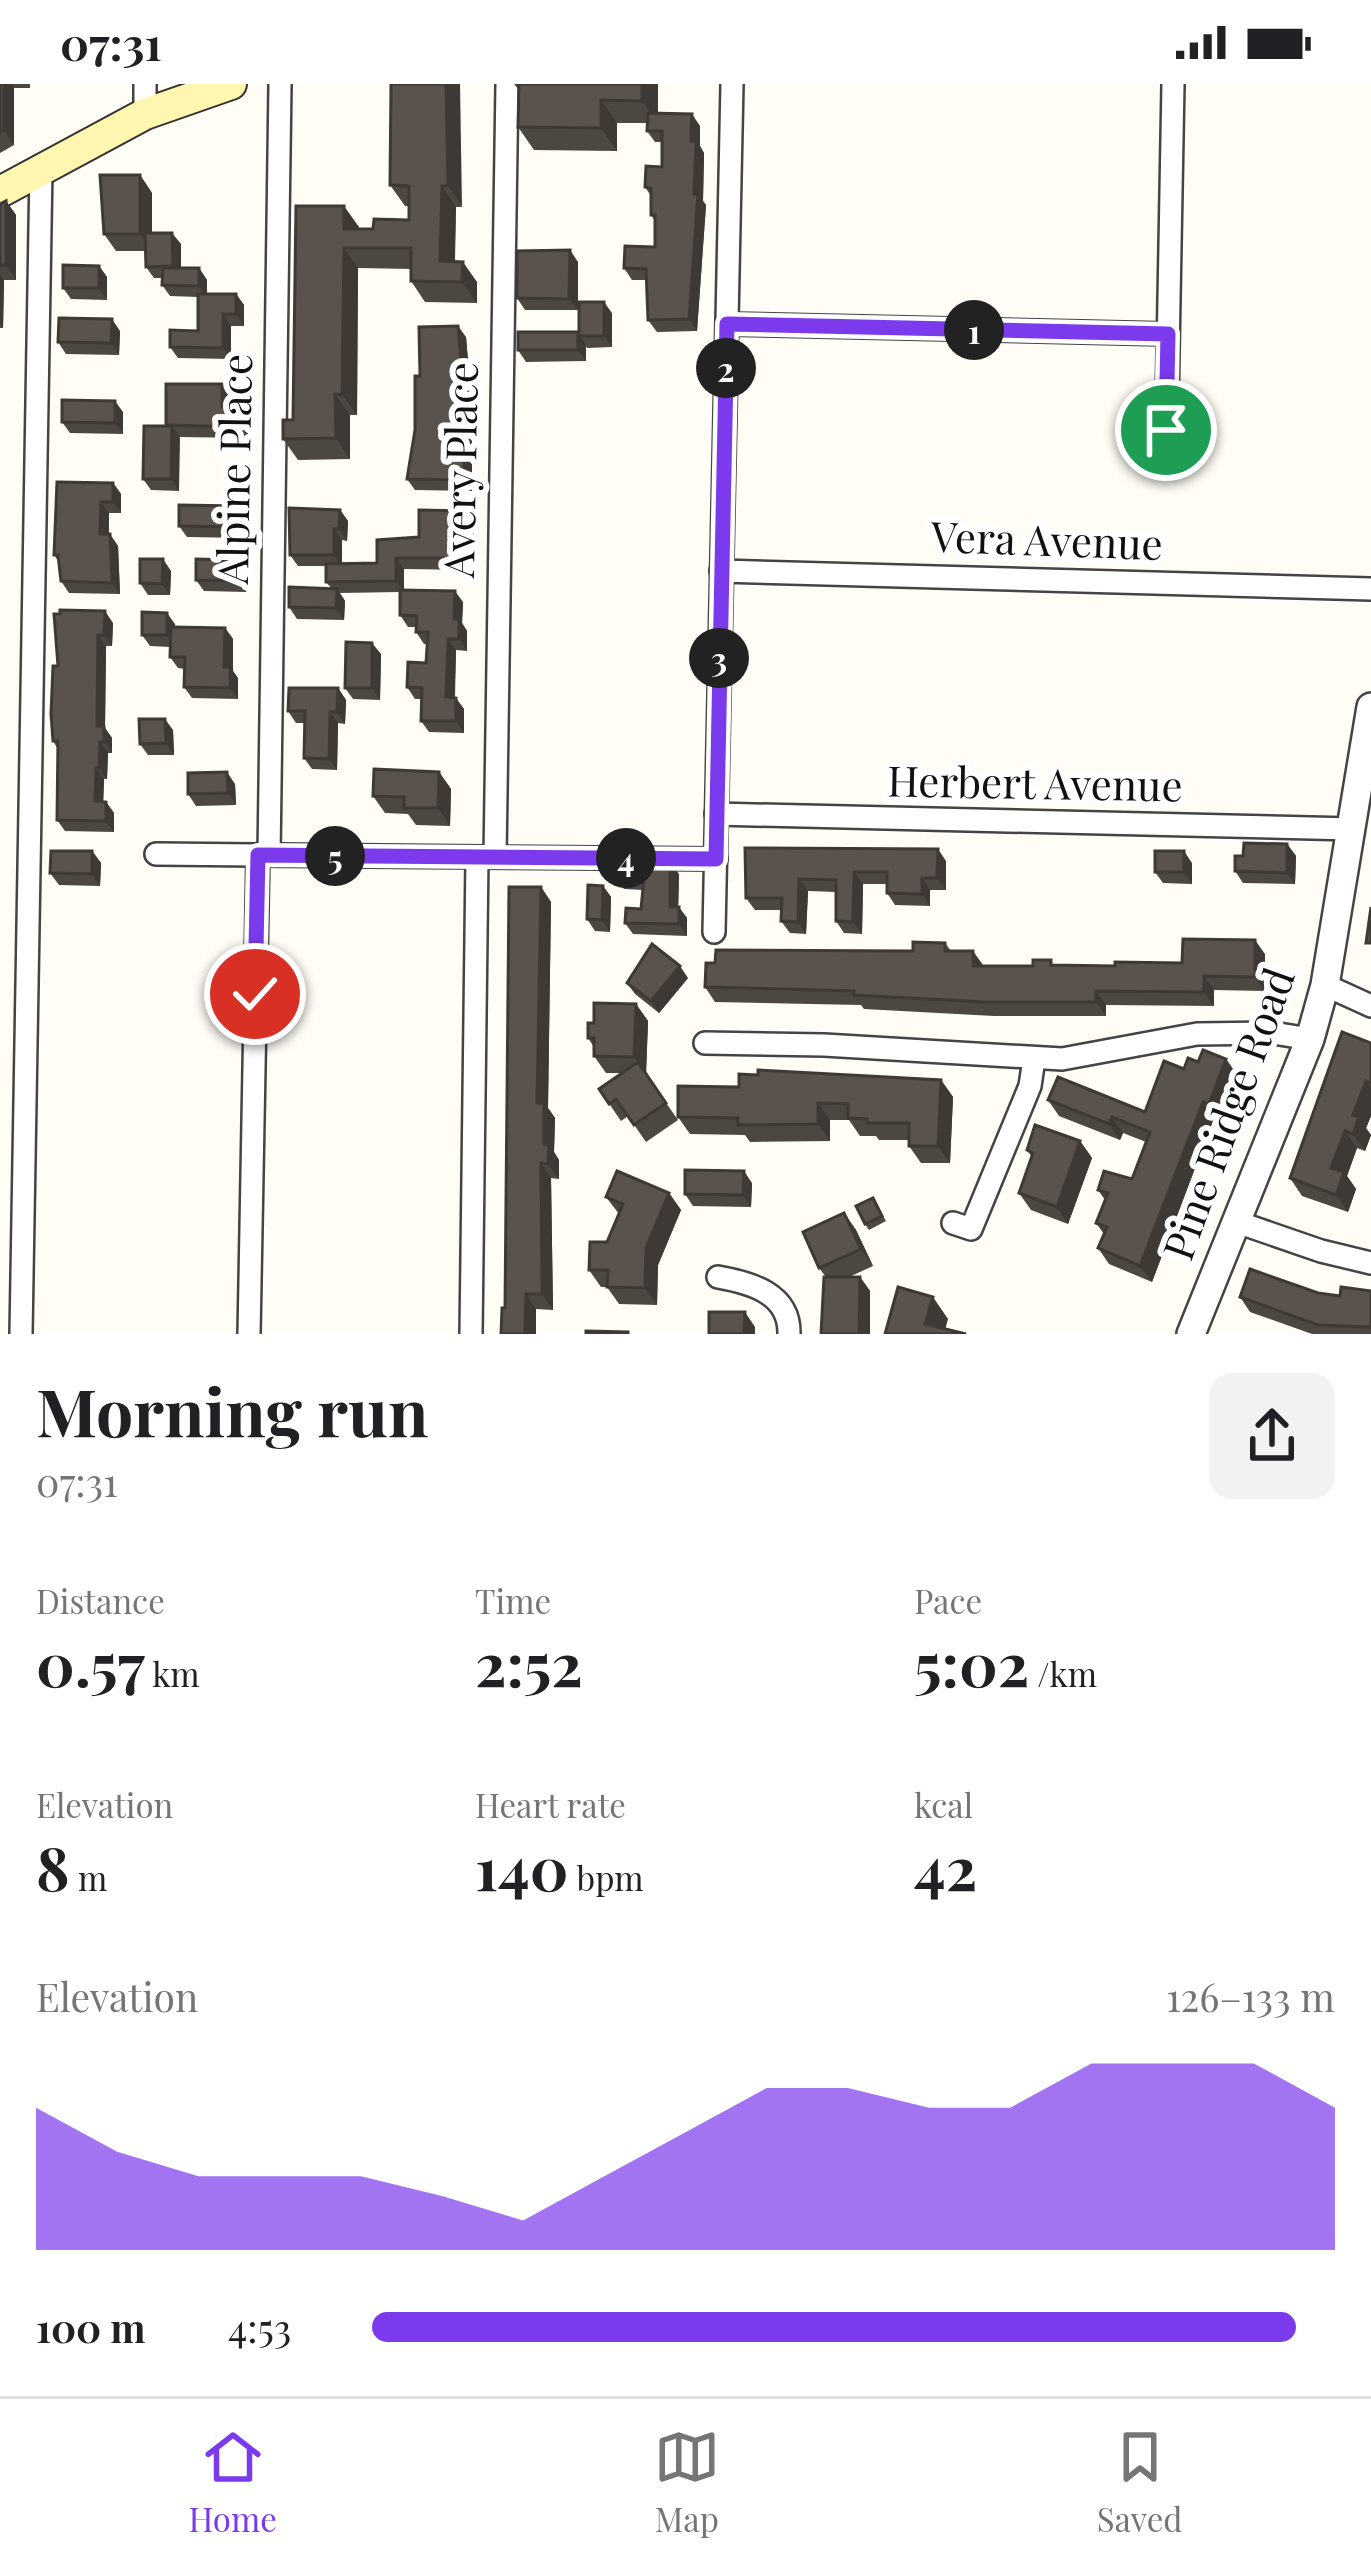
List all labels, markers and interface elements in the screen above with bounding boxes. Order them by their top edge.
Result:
text: 07:31 [60,12,162,72]
pin: 1 [944,300,1004,360]
text: 1 [968,308,980,352]
pin: 2 [696,338,756,398]
text: 2 [717,346,735,390]
street label: Alpine Place [203,353,263,586]
street label: Avery Place [429,362,489,579]
pin [1115,379,1217,481]
icon: arrive [1133,397,1199,463]
street label: Vera Avenue [929,507,1164,571]
pin: 3 [689,628,749,688]
text: 3 [711,636,727,680]
street label: Herbert Avenue [887,751,1183,813]
pin: 5 [305,826,365,886]
pin: 4 [596,828,656,888]
text: 5 [327,834,343,878]
text: 4 [617,836,635,880]
pin [204,943,306,1045]
street label: Pine Ridge Road [1148,960,1306,1267]
icon: check [222,961,288,1027]
text: Morning run [36,1366,429,1454]
button: share [1209,1373,1335,1499]
text: 07:31 [36,1455,118,1507]
text: Distance [36,1578,165,1622]
text: Time [475,1578,551,1622]
text: Pace [914,1578,982,1622]
text: 0.57 [36,1622,145,1702]
text: 2:52 [475,1622,583,1702]
text: 5:02 [914,1622,1029,1702]
text: km [145,1651,200,1695]
text: /km [1029,1651,1097,1695]
text: Elevation [36,1782,173,1826]
text: Heart rate [475,1782,626,1826]
text: kcal [914,1782,973,1826]
text: 8 [36,1826,70,1906]
text: 140 [475,1826,568,1906]
text: 42 [914,1826,977,1906]
text: m [70,1855,107,1899]
text: bpm [568,1855,644,1899]
text: Elevation [36,1970,198,2022]
text: 126–133 m [1166,1970,1335,2022]
text: 100 m [36,2301,146,2353]
text: 4:53 [228,2301,291,2353]
tab: Home [188,2424,277,2540]
tab: Map [654,2424,720,2540]
tab: Saved [1097,2424,1183,2540]

